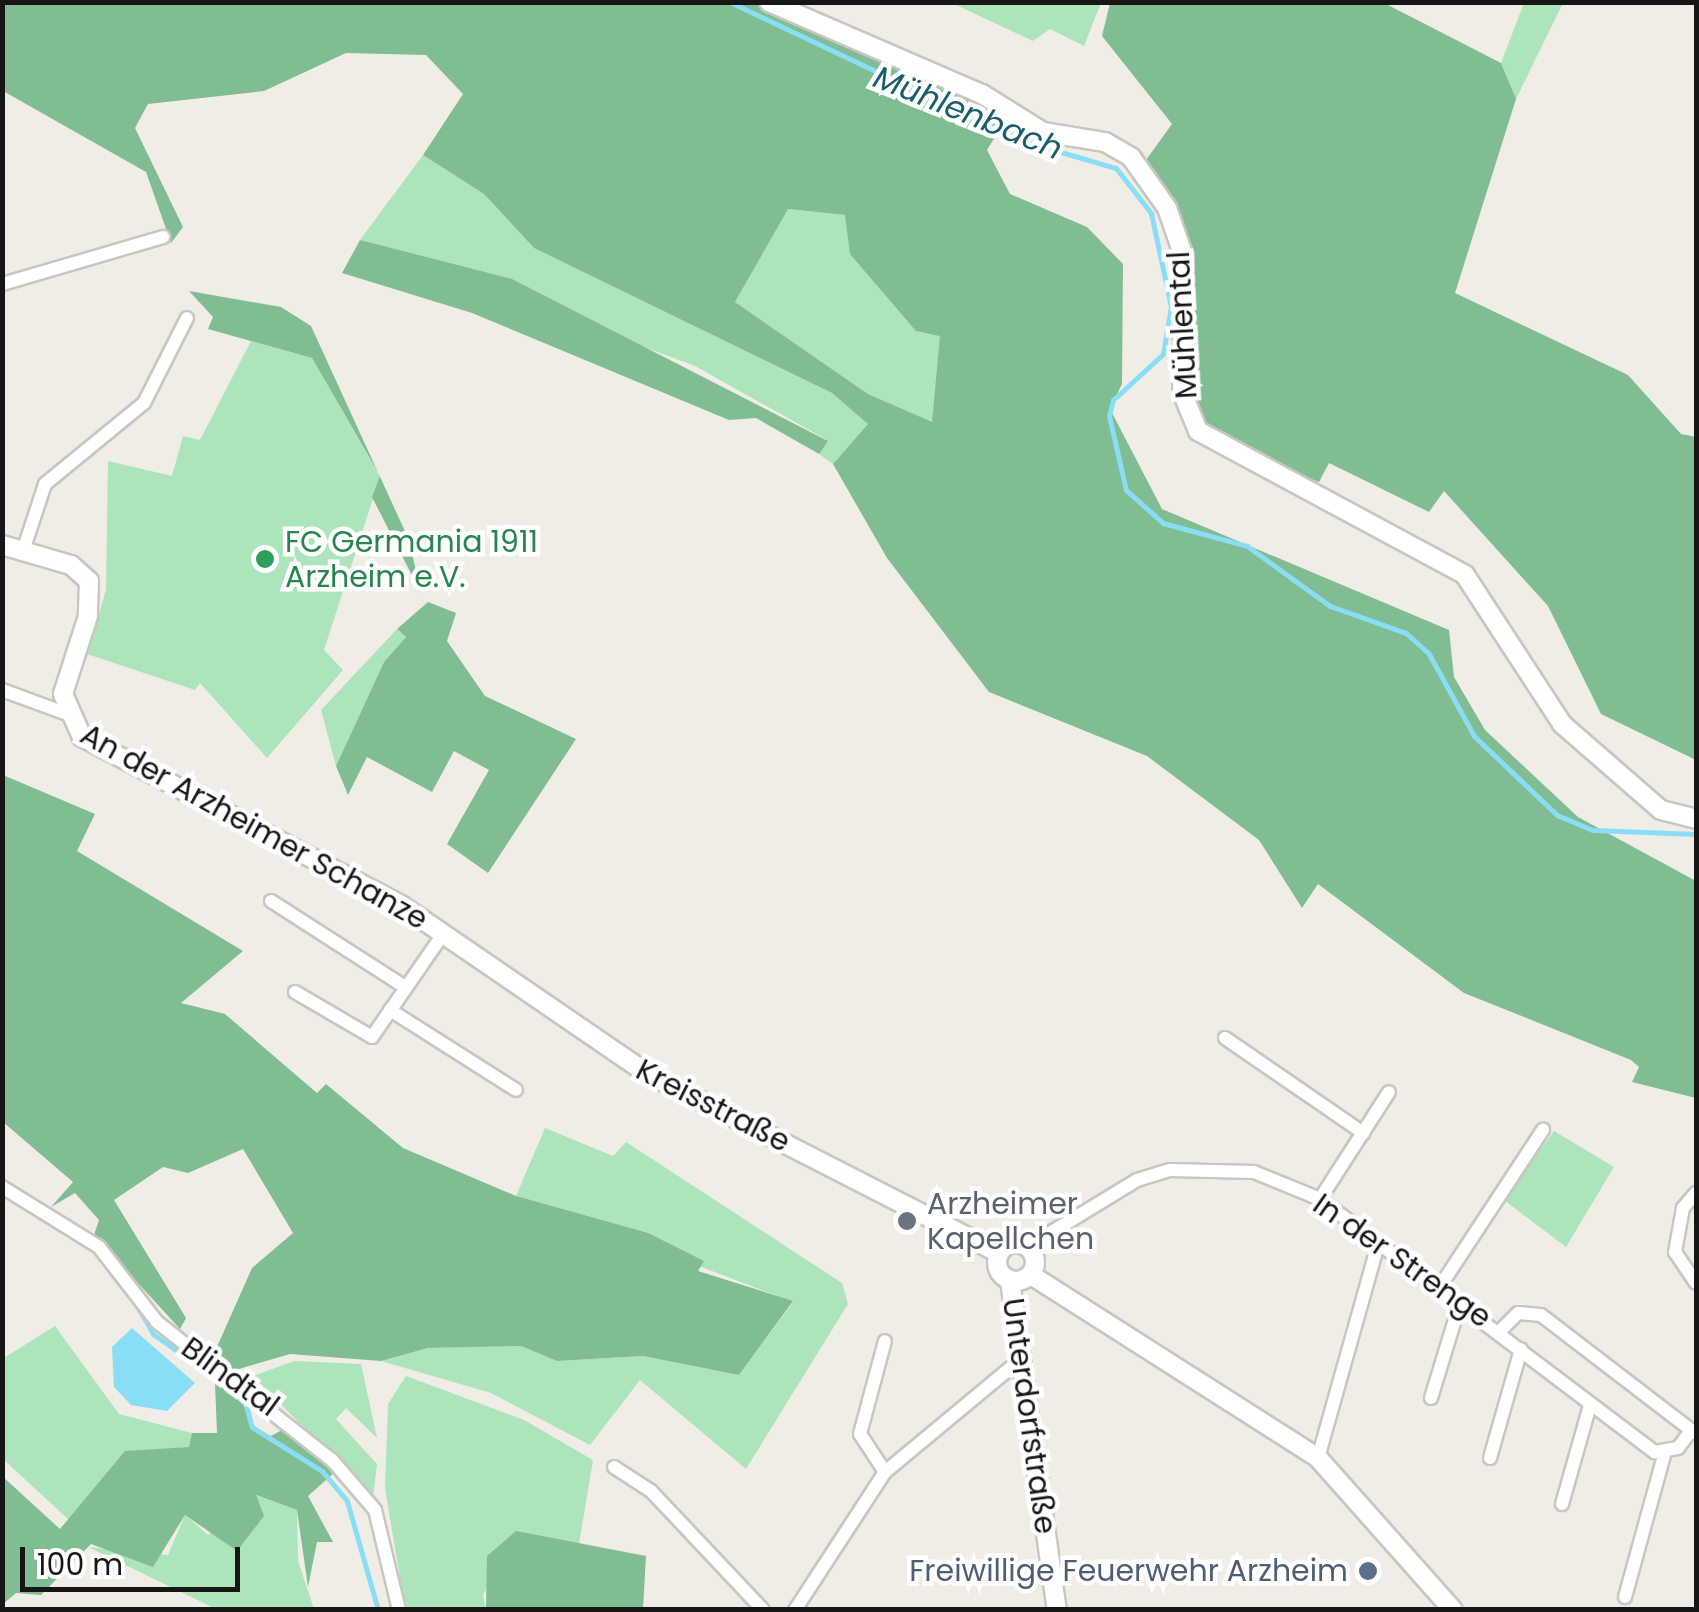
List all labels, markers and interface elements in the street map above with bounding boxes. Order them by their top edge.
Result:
water label: Mühlenbach [868,58,1068,168]
street label: Mühlental [1161,250,1205,400]
place label: FC Germania 1911 Arzheim e.V. [285,524,538,594]
marker: FC Germania 1911 Arzheim e.V. [254,548,276,570]
street label: An der Arzheimer Schanze [74,716,434,938]
street label: Kreisstraße [630,1052,796,1160]
place label: Arzheimer Kapellchen [927,1186,1094,1256]
street label: In der Strenge [1306,1186,1498,1336]
marker: Arzheimer Kapellchen [896,1210,918,1232]
street label: Unterdorfstraße [995,1296,1063,1536]
street label: Blindtal [174,1330,286,1424]
scale bar [25,1527,245,1589]
text: 100 m [37,1543,123,1586]
place label: Freiwillige Feuerwehr Arzheim [909,1553,1348,1589]
marker: Freiwillige Feuerwehr Arzheim [1357,1560,1379,1582]

